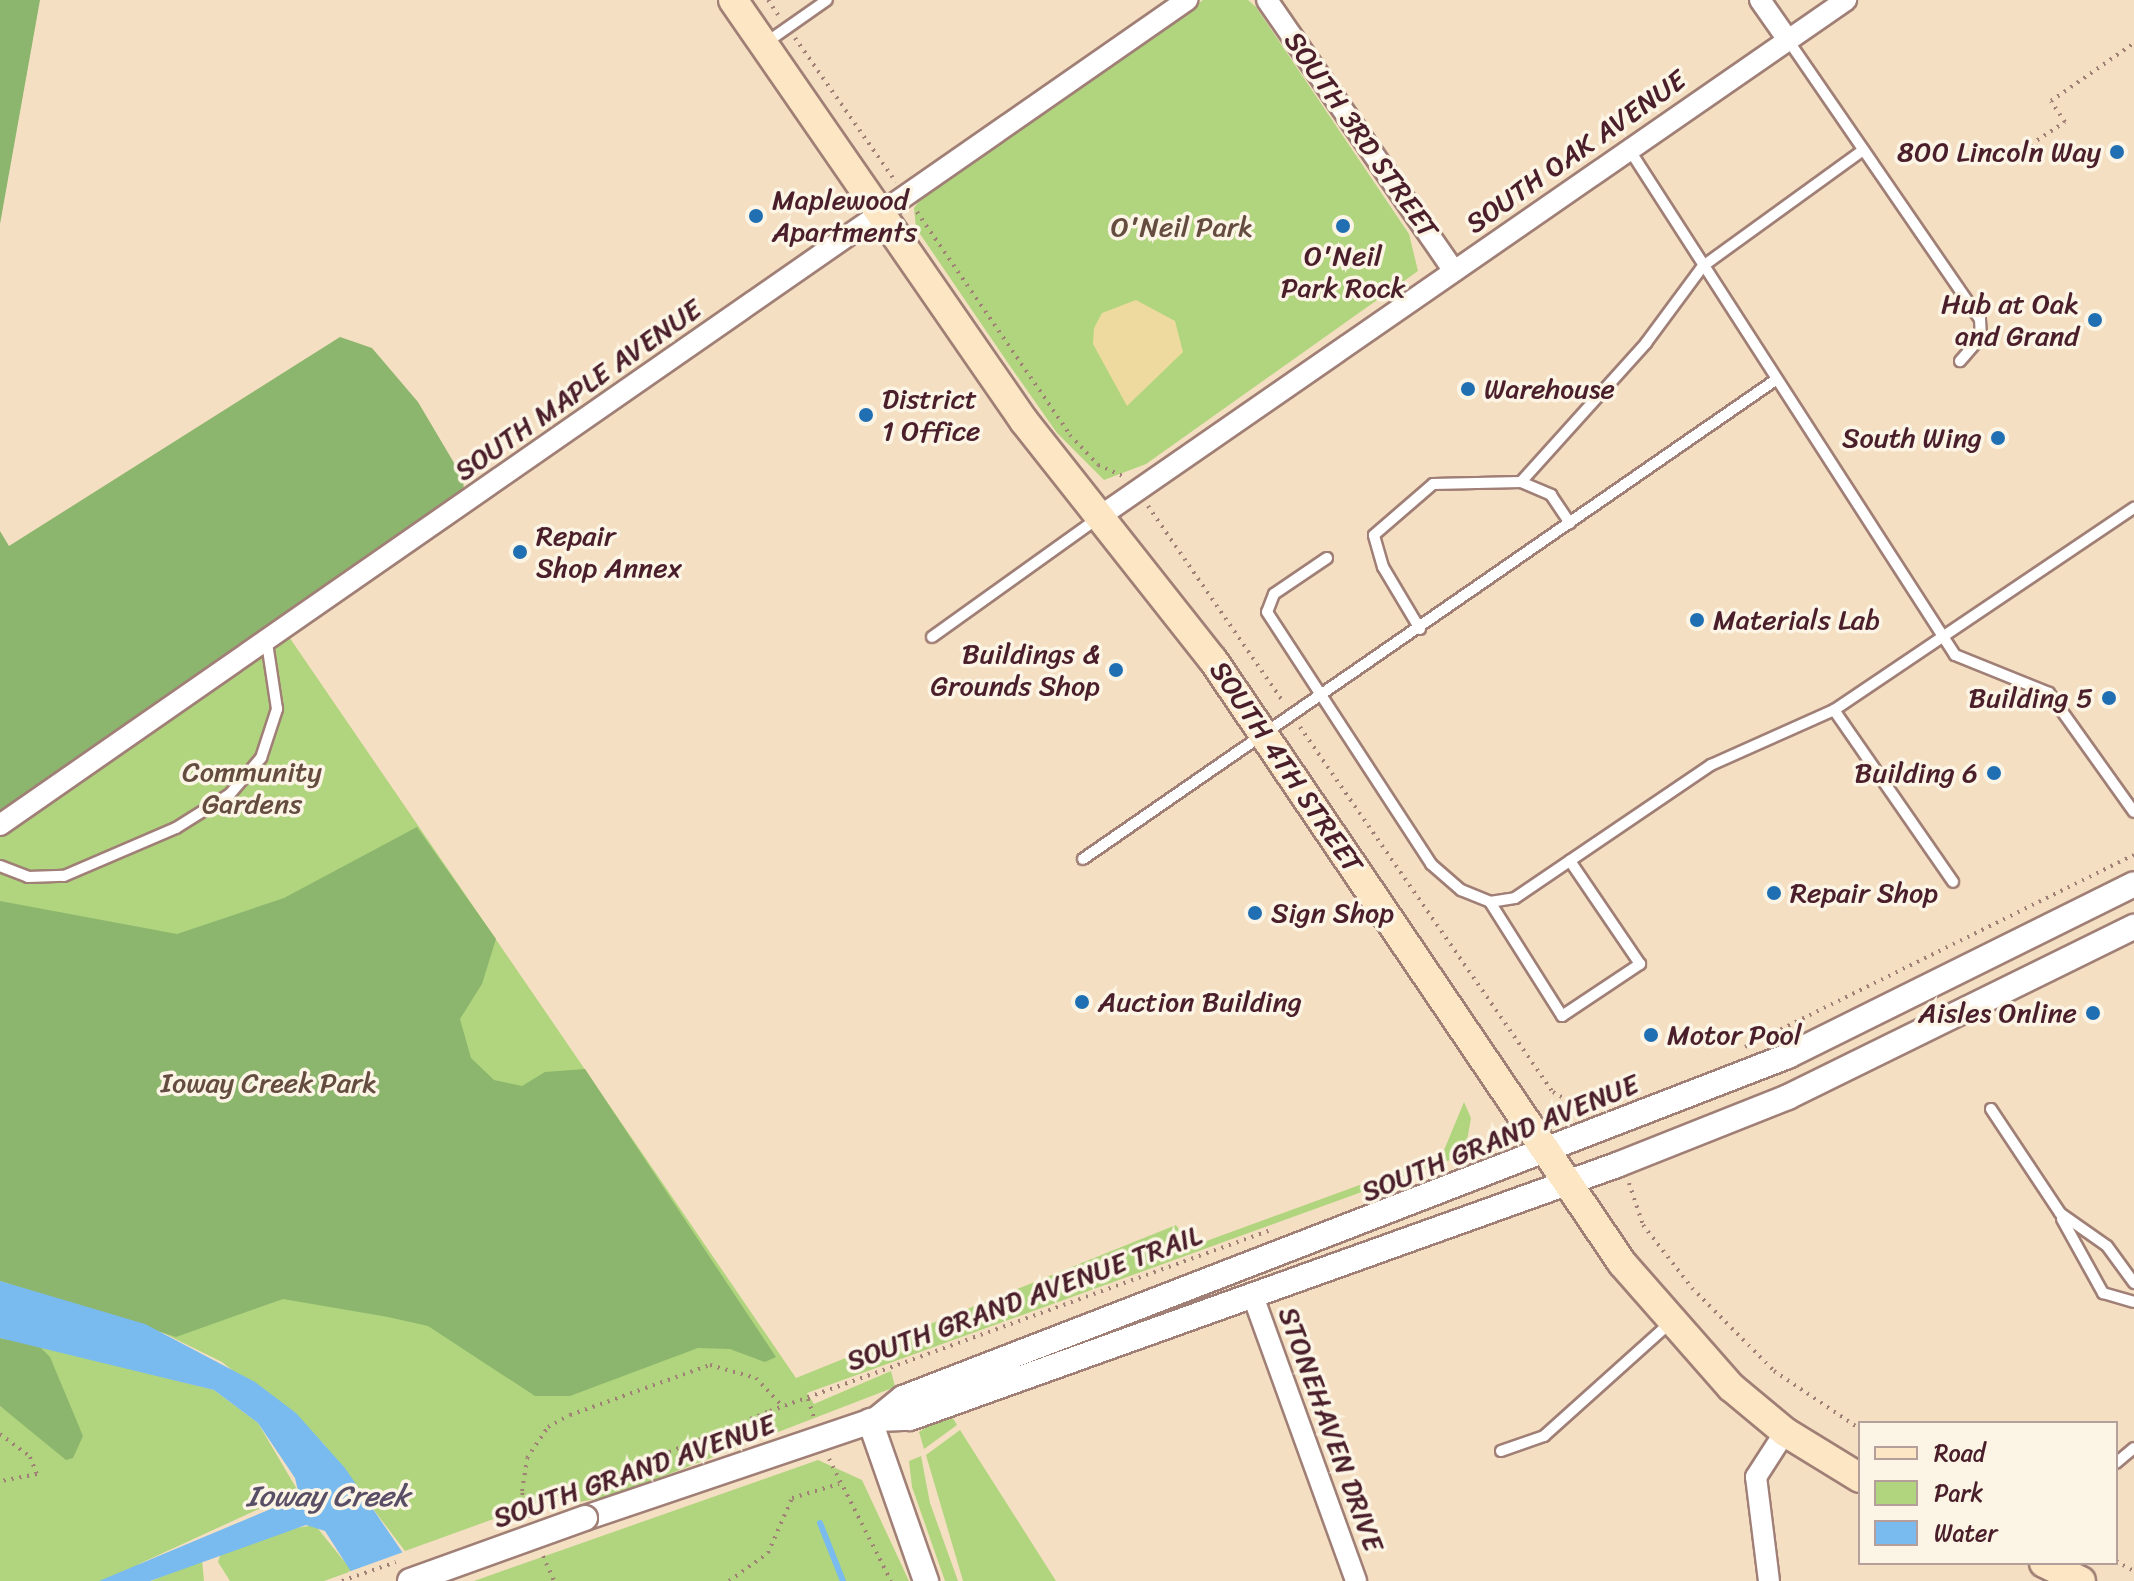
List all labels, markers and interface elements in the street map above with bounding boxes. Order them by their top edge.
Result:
street label: SOUTH 3RD STREET [1276,24,1446,246]
street label: SOUTH OAK AVENUE [1460,64,1692,240]
place label: 800 Lincoln Way [1897,135,2101,169]
marker: 800 Lincoln Way [2108,143,2126,161]
place label: Maplewood Apartments [772,183,917,249]
marker: Maplewood Apartments [747,207,765,225]
park label: O'Neil Park [1111,210,1253,244]
marker: O'Neil Park Rock [1334,217,1352,235]
place label: O'Neil Park Rock [1281,239,1405,305]
place label: Hub at Oak and Grand [1941,287,2079,353]
street label: SOUTH MAPLE AVENUE [448,292,708,488]
marker: Hub at Oak and Grand [2086,311,2104,329]
place label: Warehouse [1484,372,1615,406]
marker: Warehouse [1459,380,1477,398]
place label: District 1 Office [882,382,980,448]
marker: District 1 Office [857,406,875,424]
place label: South Wing [1842,421,1982,455]
marker: South Wing [1989,429,2007,447]
place label: Repair Shop Annex [536,519,682,585]
marker: Repair Shop Annex [511,543,529,561]
place label: Materials Lab [1713,603,1880,637]
marker: Materials Lab [1688,611,1706,629]
place label: Buildings & Grounds Shop [931,637,1100,703]
street label: SOUTH 4TH STREET [1202,653,1370,881]
marker: Buildings & Grounds Shop [1107,661,1125,679]
place label: Building 5 [1968,681,2093,715]
marker: Building 5 [2100,689,2118,707]
park label: Community Gardens [182,755,322,821]
place label: Building 6 [1855,756,1978,790]
marker: Building 6 [1985,764,2003,782]
place label: Repair Shop [1790,876,1938,910]
marker: Repair Shop [1765,884,1783,902]
place label: Sign Shop [1271,896,1394,930]
marker: Sign Shop [1246,904,1264,922]
place label: Auction Building [1098,985,1302,1019]
marker: Auction Building [1073,993,1091,1011]
place label: Aisles Online [1918,996,2077,1030]
marker: Aisles Online [2084,1004,2102,1022]
place label: Motor Pool [1667,1018,1803,1052]
marker: Motor Pool [1642,1026,1660,1044]
park label: Ioway Creek Park [160,1066,378,1100]
street label: SOUTH GRAND AVENUE [1356,1067,1644,1209]
street label: SOUTH GRAND AVENUE TRAIL [842,1218,1206,1378]
street label: STONEHAVEN DRIVE [1271,1301,1391,1557]
street label: SOUTH GRAND AVENUE [489,1407,779,1535]
legend [1858,1421,2118,1565]
text: Road [1934,1432,1985,1474]
text: Park [1934,1472,1983,1514]
water label: Ioway Creek [246,1478,410,1514]
text: Water [1934,1512,1997,1554]

